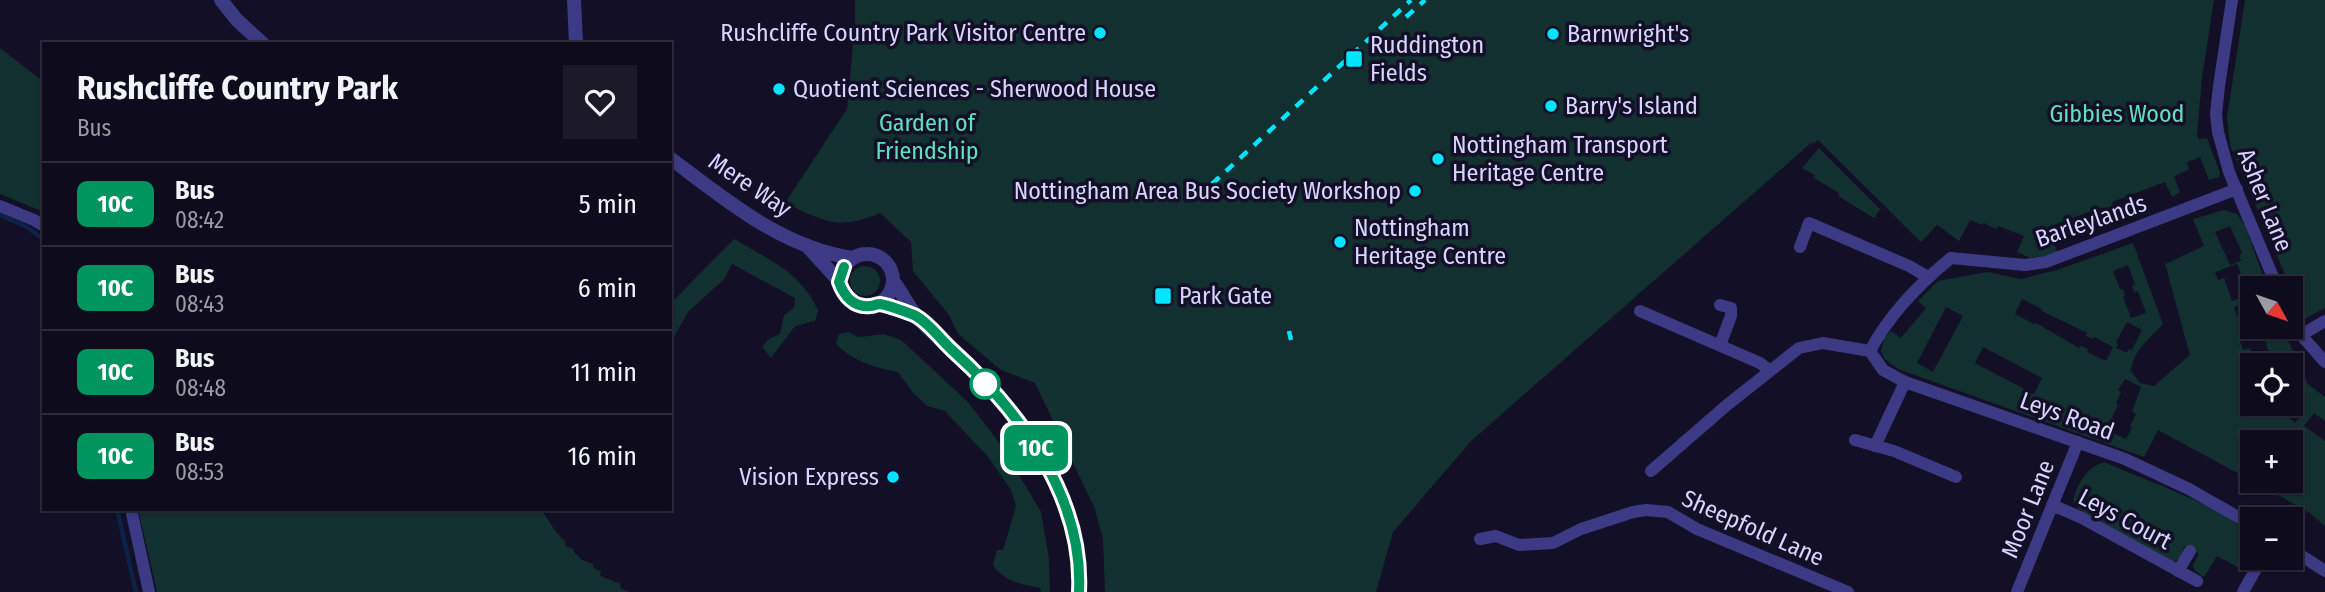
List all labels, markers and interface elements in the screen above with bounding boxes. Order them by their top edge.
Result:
place label: Rushcliffe Country Park Visitor Centre [720,19,1086,47]
place label: Barnwright's [1567,20,1689,48]
marker: Rushcliffe Country Park Visitor Centre [1092,25,1108,41]
marker: Barnwright's [1545,26,1561,42]
place label: Ruddington Fields [1370,31,1484,87]
marker: Ruddington Fields [1344,49,1364,69]
button: heart [563,65,637,139]
text: Rushcliffe Country Park [77,68,398,108]
place label: Quotient Sciences - Sherwood House [793,75,1156,103]
marker: Quotient Sciences - Sherwood House [771,81,787,97]
place label: Barry's Island [1565,92,1698,120]
marker: Barry's Island [1543,98,1559,114]
park label: Gibbies Wood [2050,100,2184,128]
park label: Garden of Friendship [875,109,979,165]
text: Bus [77,114,111,142]
place label: Nottingham Transport Heritage Centre [1452,131,1668,187]
street label: Asher Lane [2232,145,2298,255]
street label: Mere Way [703,147,797,223]
marker: Nottingham Transport Heritage Centre [1430,151,1446,167]
text: Bus [175,175,214,206]
place label: Nottingham Area Bus Society Workshop [1014,177,1401,205]
marker: Nottingham Area Bus Society Workshop [1407,183,1423,199]
text: 5 min [579,189,637,220]
street label: Barleylands [2032,189,2150,253]
text: 10C [98,190,133,218]
text: 08:42 [175,206,224,234]
place label: Nottingham Heritage Centre [1354,214,1506,270]
marker: Nottingham Heritage Centre [1332,234,1348,250]
text: Bus [175,259,214,290]
text: 6 min [578,273,637,304]
text: 10C [98,274,133,302]
north arrow [2240,276,2303,340]
map controls [2240,276,2303,570]
place label: Park Gate [1179,282,1272,310]
marker: Park Gate [1153,286,1173,306]
text: 08:43 [175,290,224,318]
text: Bus [175,343,214,374]
button: locate [2240,353,2303,416]
text: 11 min [571,357,637,388]
text: 10C [98,358,133,386]
unlabelled marker [970,369,1000,399]
text: 08:48 [175,374,226,402]
street label: Leys Road [2016,386,2118,446]
line badge: 10C [996,425,1076,471]
text: Bus [175,427,214,458]
button: + [2240,430,2303,493]
text: 10C [1018,434,1054,462]
text: 16 min [568,441,637,472]
text: 10C [98,442,133,470]
street label: Moor Lane [1996,456,2060,562]
text: 08:53 [175,458,224,486]
place label: Vision Express [739,463,879,491]
marker: Vision Express [885,469,901,485]
street label: Leys Court [2074,483,2176,555]
street label: Sheepfold Lane [1678,484,1828,572]
button: − [2240,507,2303,570]

